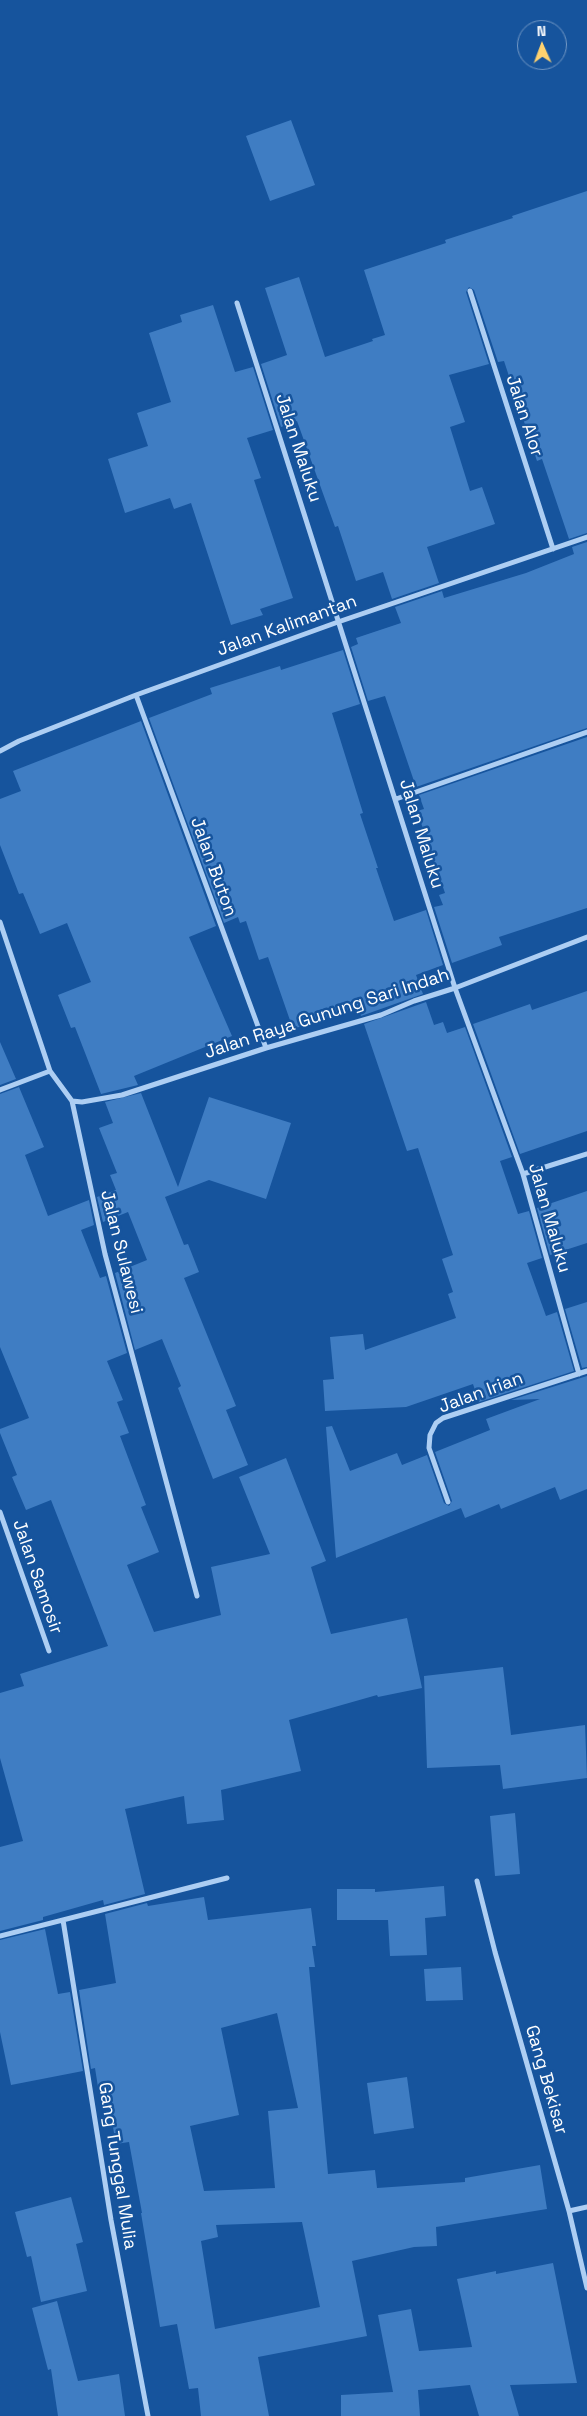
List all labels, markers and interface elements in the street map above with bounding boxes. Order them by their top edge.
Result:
north arrow [517,20,567,70]
text: N [536,22,547,40]
street label: Jalan Alor [501,372,547,460]
street label: Jalan Maluku [270,391,326,505]
street label: Jalan Kalimantan [214,591,360,661]
street label: Jalan Maluku [394,777,448,891]
street label: Jalan Buton [185,814,241,920]
street label: Jalan Raya Gunung Sari Indah [202,964,452,1064]
street label: Jalan Maluku [523,1161,575,1275]
street label: Jalan Sulawesi [95,1188,147,1316]
street label: Jalan Irian [436,1368,526,1418]
street label: Jalan Samosir [7,1517,67,1637]
street label: Gang Bekisar [520,2023,572,2137]
street label: Gang Tunggal Mulia [93,2081,141,2251]

